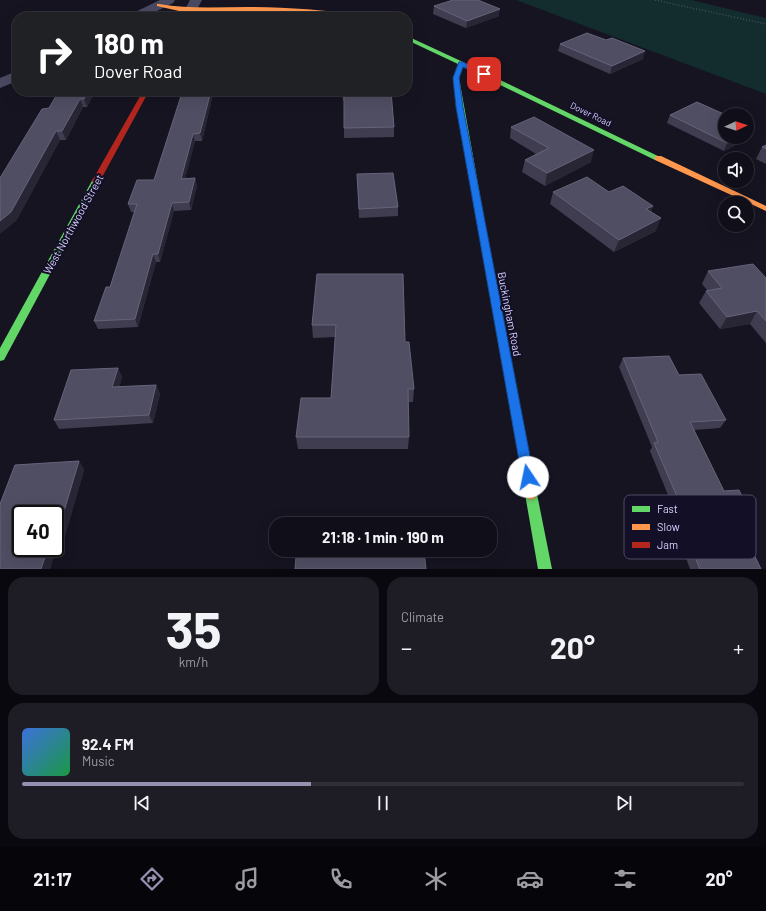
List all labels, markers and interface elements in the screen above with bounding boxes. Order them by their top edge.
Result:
text: 180 m [94,26,164,60]
icon: right [28,28,80,80]
pin [467,57,501,91]
text: Dover Road [94,60,182,82]
icon: arrive [473,63,495,85]
street label: Dover Road [569,99,613,129]
north arrow [718,108,754,144]
map controls [718,108,754,232]
button: sound [718,152,754,188]
street label: West Northwood Street [40,172,106,276]
button: search [718,196,754,232]
street label: Buckingham Road [495,271,525,357]
position arrow [507,456,549,498]
legend [624,495,756,559]
text: Fast [657,502,678,515]
speed limit sign: 40 [12,505,64,557]
text: Slow [657,520,680,533]
text: 21:18 · 1 min · 190 m [322,528,444,546]
text: Jam [657,538,678,551]
text: 35 [165,597,222,659]
text: Climate [401,609,444,625]
text: 20° [550,629,595,665]
text: − [401,634,412,660]
text: + [733,634,744,660]
text: km/h [179,654,208,670]
text: 92.4 FM [82,735,134,753]
text: Music [82,753,115,769]
icon: previous [131,792,153,814]
icon: pause [372,792,394,814]
icon: next [613,792,635,814]
icon: directions [138,865,166,893]
icon: music [233,865,261,893]
icon: phone [327,865,355,893]
icon: climate [422,865,450,893]
icon: car [516,865,544,893]
icon: filters [611,865,639,893]
text: 21:17 [33,868,71,890]
text: 20° [706,868,733,890]

